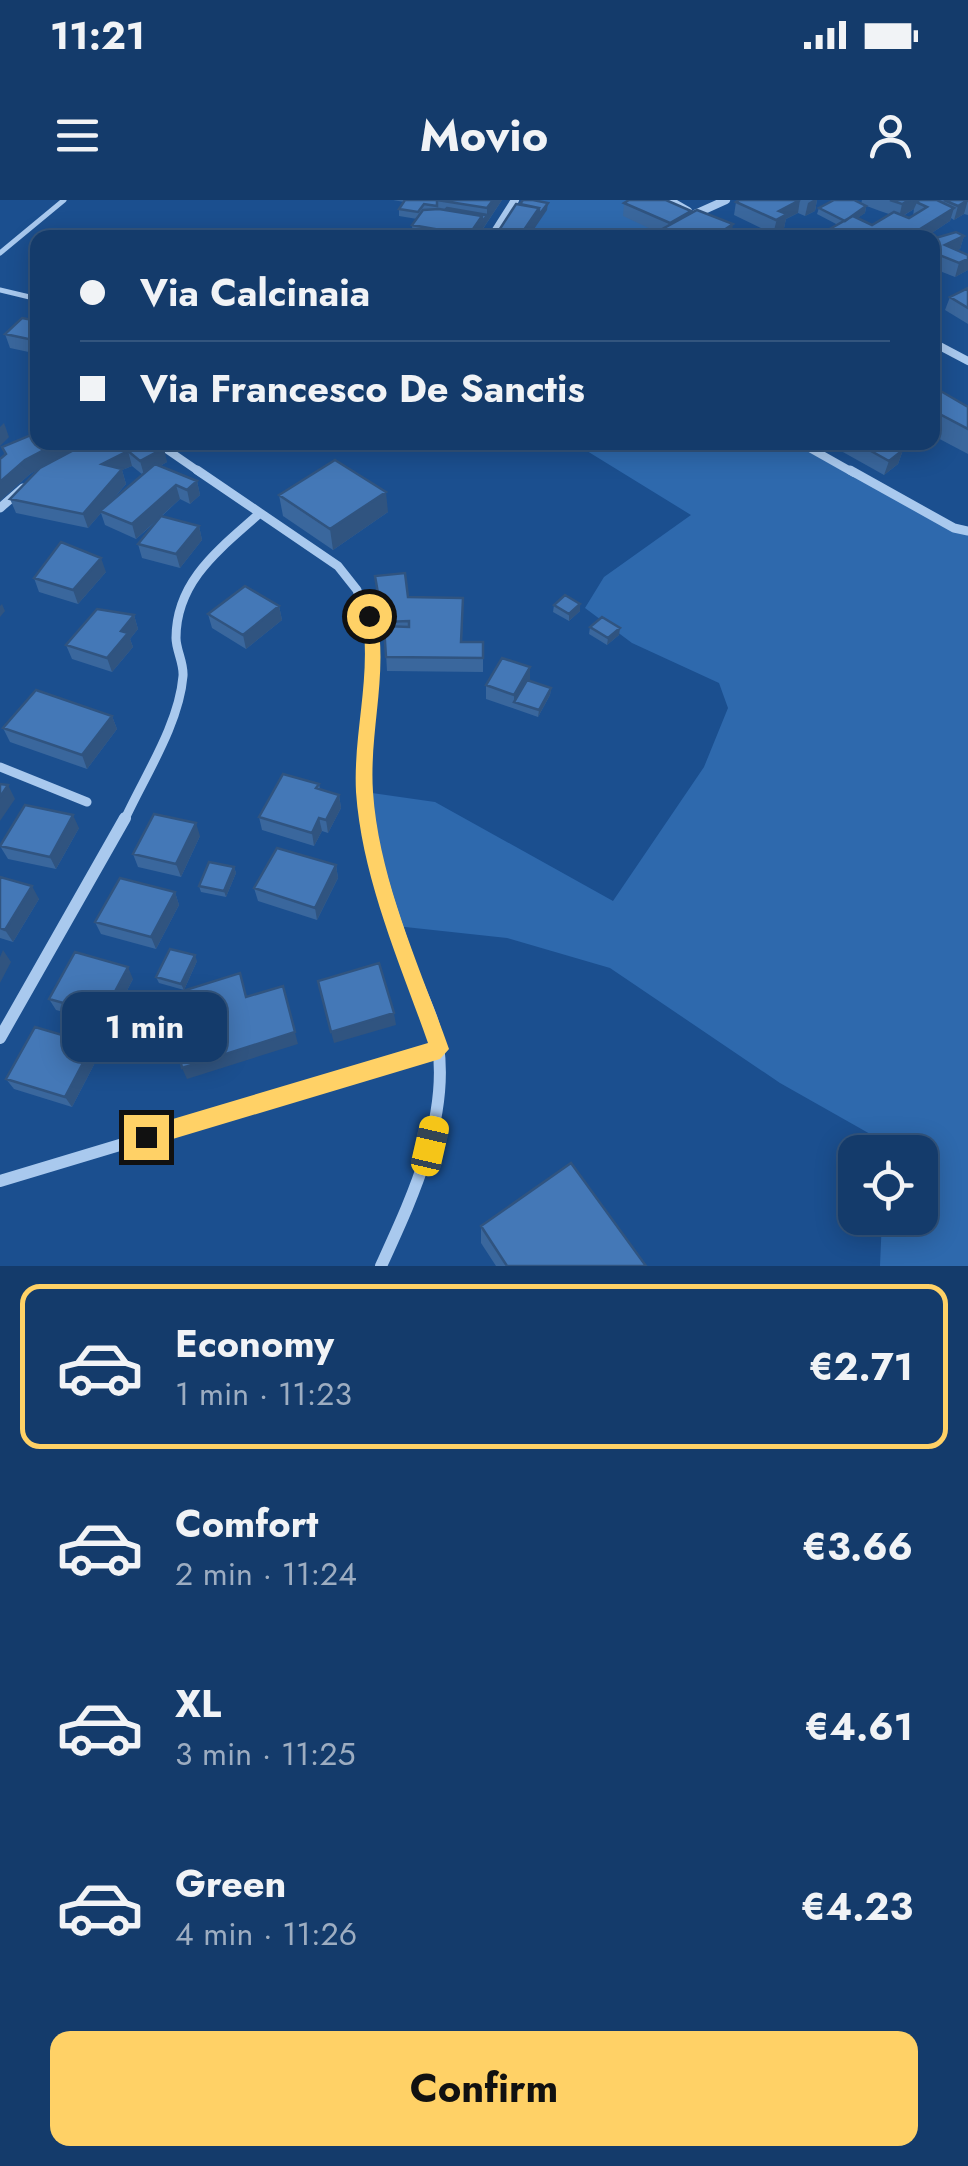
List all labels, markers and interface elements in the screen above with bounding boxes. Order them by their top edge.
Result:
text: 11:21 [50,8,145,63]
text: Movio [420,103,548,168]
icon: menu [50,108,105,163]
icon: person [863,108,918,163]
text: Via Calcinaia [140,265,370,320]
text: Via Francesco De Sanctis [140,361,585,416]
route start [347,594,392,639]
callout: 1 min [64,992,228,1062]
text: 1 min [105,1004,184,1050]
car [409,1113,451,1179]
route end [124,1115,169,1160]
map controls [838,1135,938,1235]
button: locate [838,1135,938,1235]
text: Economy [175,1316,334,1371]
icon: car [55,1322,145,1412]
text: €2.71 [809,1339,913,1394]
text: 1 min · 11:23 [175,1371,352,1417]
text: Comfort [175,1496,318,1551]
icon: car [55,1502,145,1592]
text: €3.66 [802,1519,913,1574]
text: 2 min · 11:24 [175,1551,357,1597]
text: XL [175,1676,221,1731]
icon: car [55,1682,145,1772]
text: €4.61 [805,1699,913,1754]
text: 3 min · 11:25 [175,1731,356,1777]
text: Green [175,1856,286,1911]
icon: car [55,1862,145,1952]
text: €4.23 [801,1879,913,1934]
text: 4 min · 11:26 [175,1911,357,1957]
button: Confirm [50,2031,918,2146]

